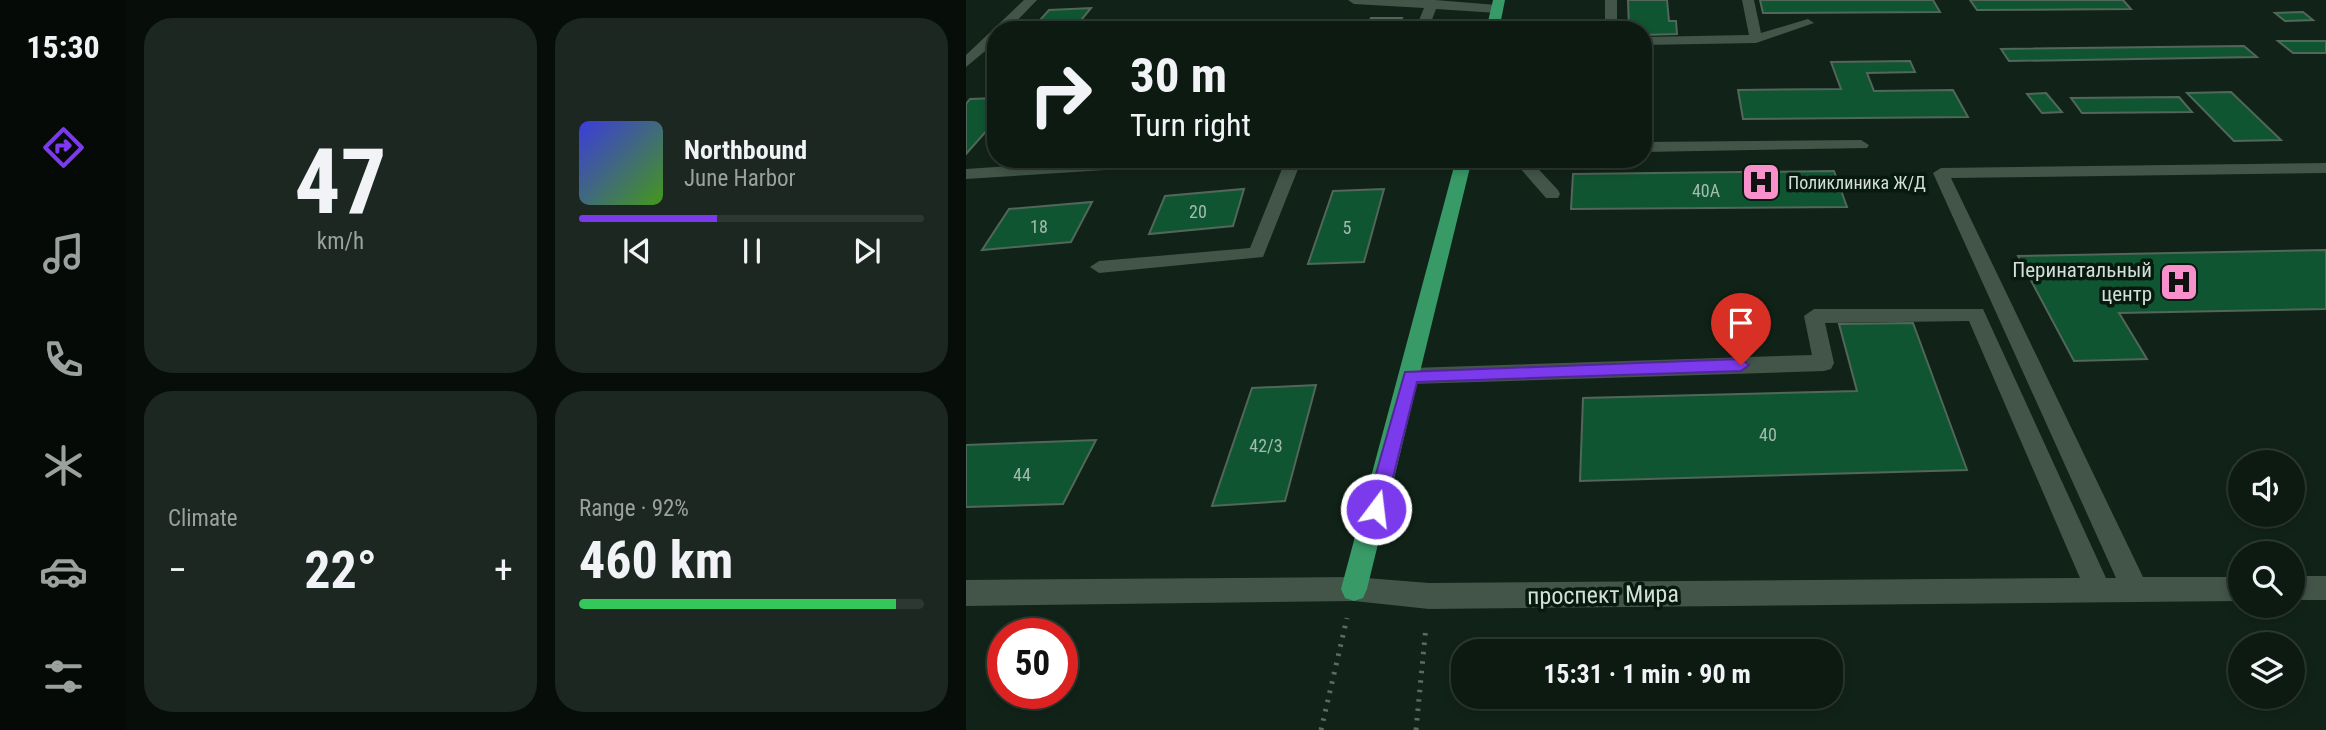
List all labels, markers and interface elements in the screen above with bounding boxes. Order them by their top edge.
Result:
text: 15:30 [26,28,100,66]
text: 30 m [1130,47,1227,104]
icon: right [1015,49,1106,140]
text: Turn right [1130,106,1251,144]
icon: directions [39,123,88,172]
text: 47 [295,129,386,235]
text: Northbound [684,135,807,165]
hospital icon: Поликлиника Ж/Д [1740,161,1782,203]
text: June Harbor [684,165,796,192]
place label: Поликлиника Ж/Д [1788,172,1926,193]
house number: 40А [1692,180,1721,201]
house number: 20 [1189,201,1207,222]
house number: 18 [1030,216,1048,237]
house number: 5 [1343,217,1352,238]
text: km/h [317,228,364,255]
icon: music [39,229,88,278]
icon: previous [618,232,656,270]
icon: pause [733,232,771,270]
icon: next [848,232,886,270]
place label: Перинатальный центр [2012,258,2152,306]
hospital icon: Перинатальный центр [2158,261,2200,303]
pin [1711,293,1771,365]
icon: arrive [1722,304,1760,342]
icon: phone [39,335,88,384]
house number: 40 [1759,424,1777,445]
house number: 42/3 [1249,435,1283,456]
icon: climate [39,441,88,490]
map controls [2228,450,2305,709]
button: sound [2228,450,2305,527]
house number: 44 [1013,464,1031,485]
position arrow [1339,472,1413,546]
text: Range · 92% [579,495,689,522]
text: Climate [168,505,238,532]
text: 460 km [579,530,733,591]
text: 22° [304,540,377,601]
button: search [2228,541,2305,618]
icon: car [39,547,88,596]
text: − [168,548,187,592]
text: + [494,548,513,592]
street label: проспект Мира [1527,580,1679,610]
speed limit sign: 50 [987,618,1078,709]
button: layers [2228,632,2305,709]
icon: filters [39,652,88,701]
text: 15:31 · 1 min · 90 m [1543,659,1751,689]

